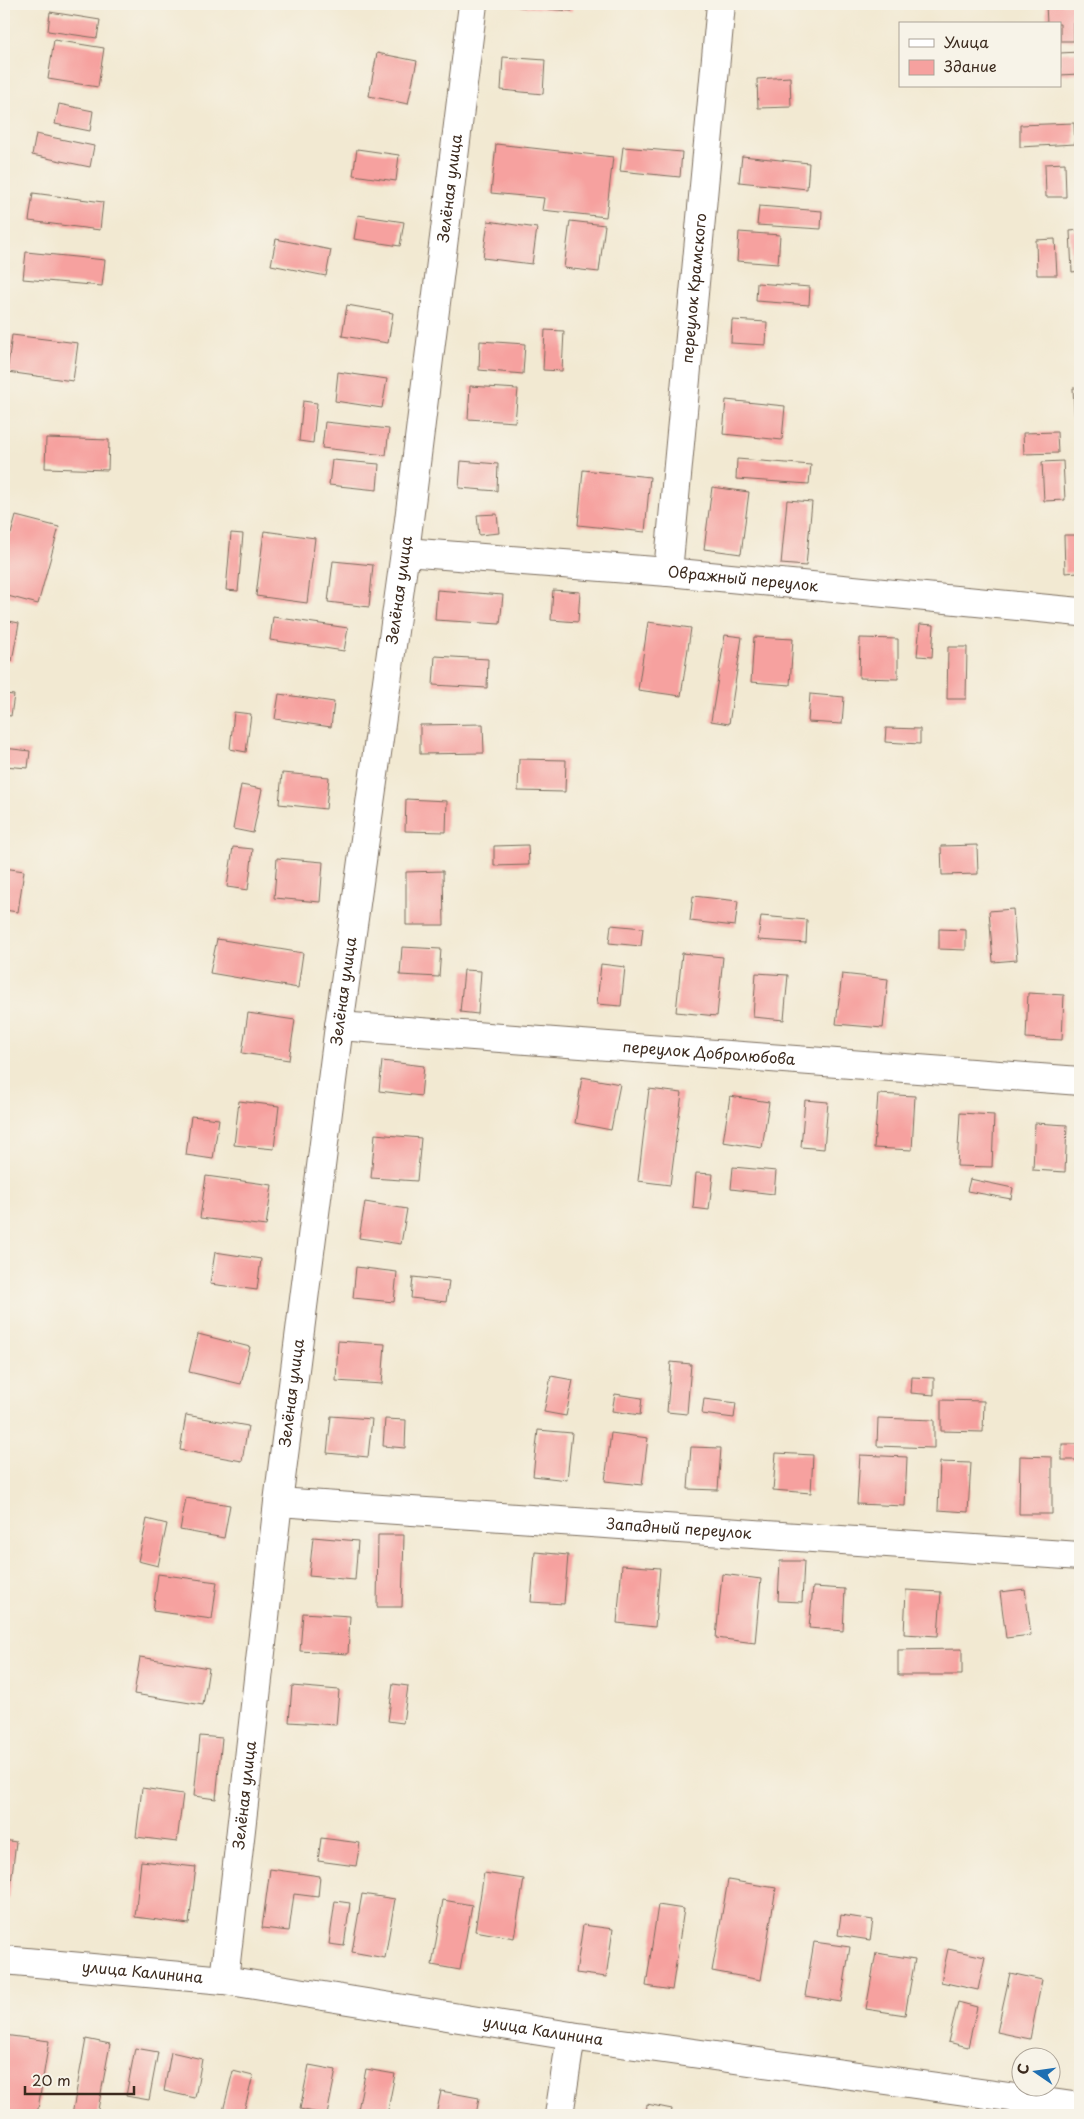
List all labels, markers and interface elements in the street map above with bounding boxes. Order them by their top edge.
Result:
legend [899,22,1062,88]
text: Улица [944,30,989,53]
text: Здание [944,54,997,77]
street label: Зелёная улица [431,132,467,244]
street label: переулок Крамского [675,212,711,364]
street label: Зелёная улица [379,534,417,645]
street label: Овражный переулок [667,559,819,597]
street label: Зелёная улица [324,935,361,1047]
street label: переулок Добролюбова [622,1034,797,1070]
street label: Зелёная улица [272,1337,309,1448]
street label: Западный переулок [606,1511,752,1544]
street label: Зелёная улица [226,1739,261,1850]
street label: улица Калинина [81,1954,205,1988]
street label: улица Калинина [481,2009,605,2050]
north arrow [1012,2046,1062,2096]
text: С [1011,2061,1034,2076]
scale bar [25,2064,134,2096]
text: 20 m [32,2068,71,2091]

